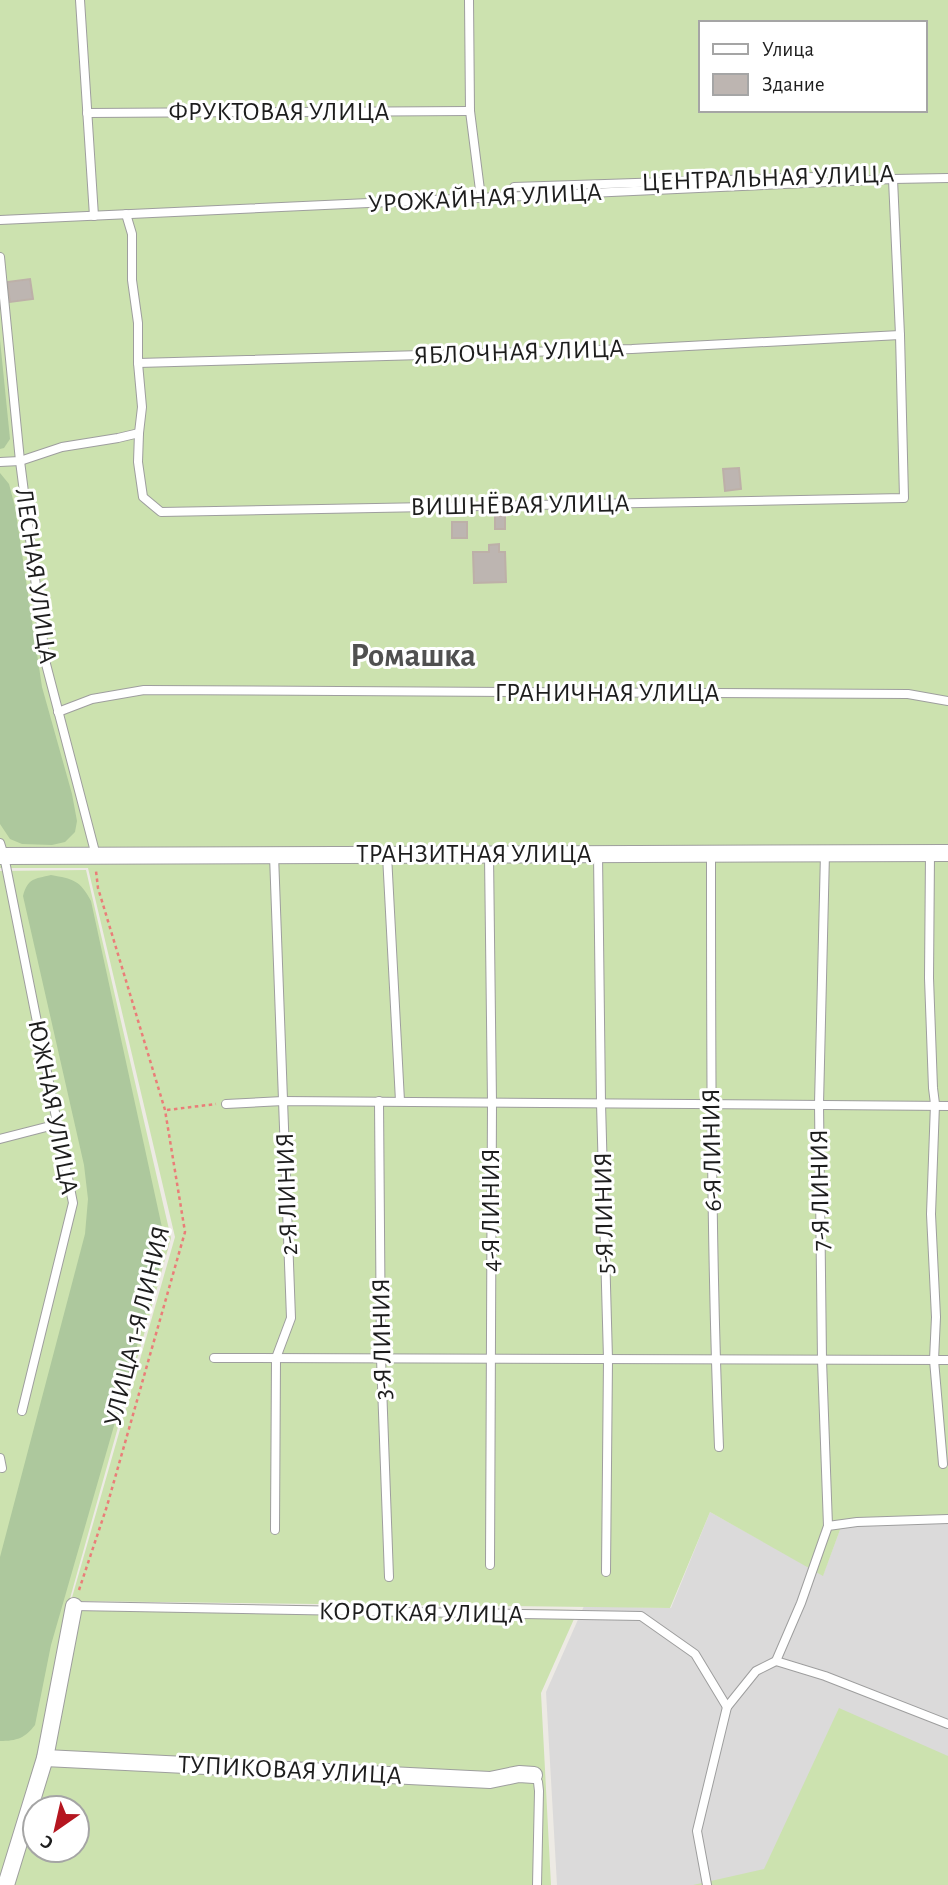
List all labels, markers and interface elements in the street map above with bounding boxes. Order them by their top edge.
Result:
legend [699,21,927,112]
text: Улица [762,39,815,60]
text: Здание [762,74,825,95]
street label: ФРУКТОВАЯ УЛИЦА [168,99,390,125]
street label: ЦЕНТРАЛЬНАЯ УЛИЦА [641,161,895,195]
street label: УРОЖАЙНАЯ УЛИЦА [367,179,603,217]
street label: ЯБЛОЧНАЯ УЛИЦА [413,335,625,369]
street label: ЛЕСНАЯ УЛИЦА [11,487,61,665]
street label: ВИШНЁВАЯ УЛИЦА [410,489,630,520]
district label: Ромашка [350,640,476,673]
street label: ГРАНИЧНАЯ УЛИЦА [494,680,720,706]
street label: ТРАНЗИТНАЯ УЛИЦА [356,841,592,867]
street label: ЮЖНАЯ УЛИЦА [23,1018,83,1196]
street label: 6-Я ЛИНИЯ [698,1088,726,1212]
street label: 7-Я ЛИНИЯ [806,1129,834,1251]
street label: 2-Я ЛИНИЯ [272,1132,302,1256]
street label: 4-Я ЛИНИЯ [478,1148,504,1272]
street label: 5-Я ЛИНИЯ [590,1152,618,1274]
street label: УЛИЦА 1-Я ЛИНИЯ [100,1223,174,1429]
street label: 3-Я ЛИНИЯ [368,1278,396,1400]
street label: КОРОТКАЯ УЛИЦА [318,1598,524,1628]
street label: ТУПИКОВАЯ УЛИЦА [177,1751,403,1789]
north arrow [21,1794,91,1864]
text: С [38,1831,57,1853]

